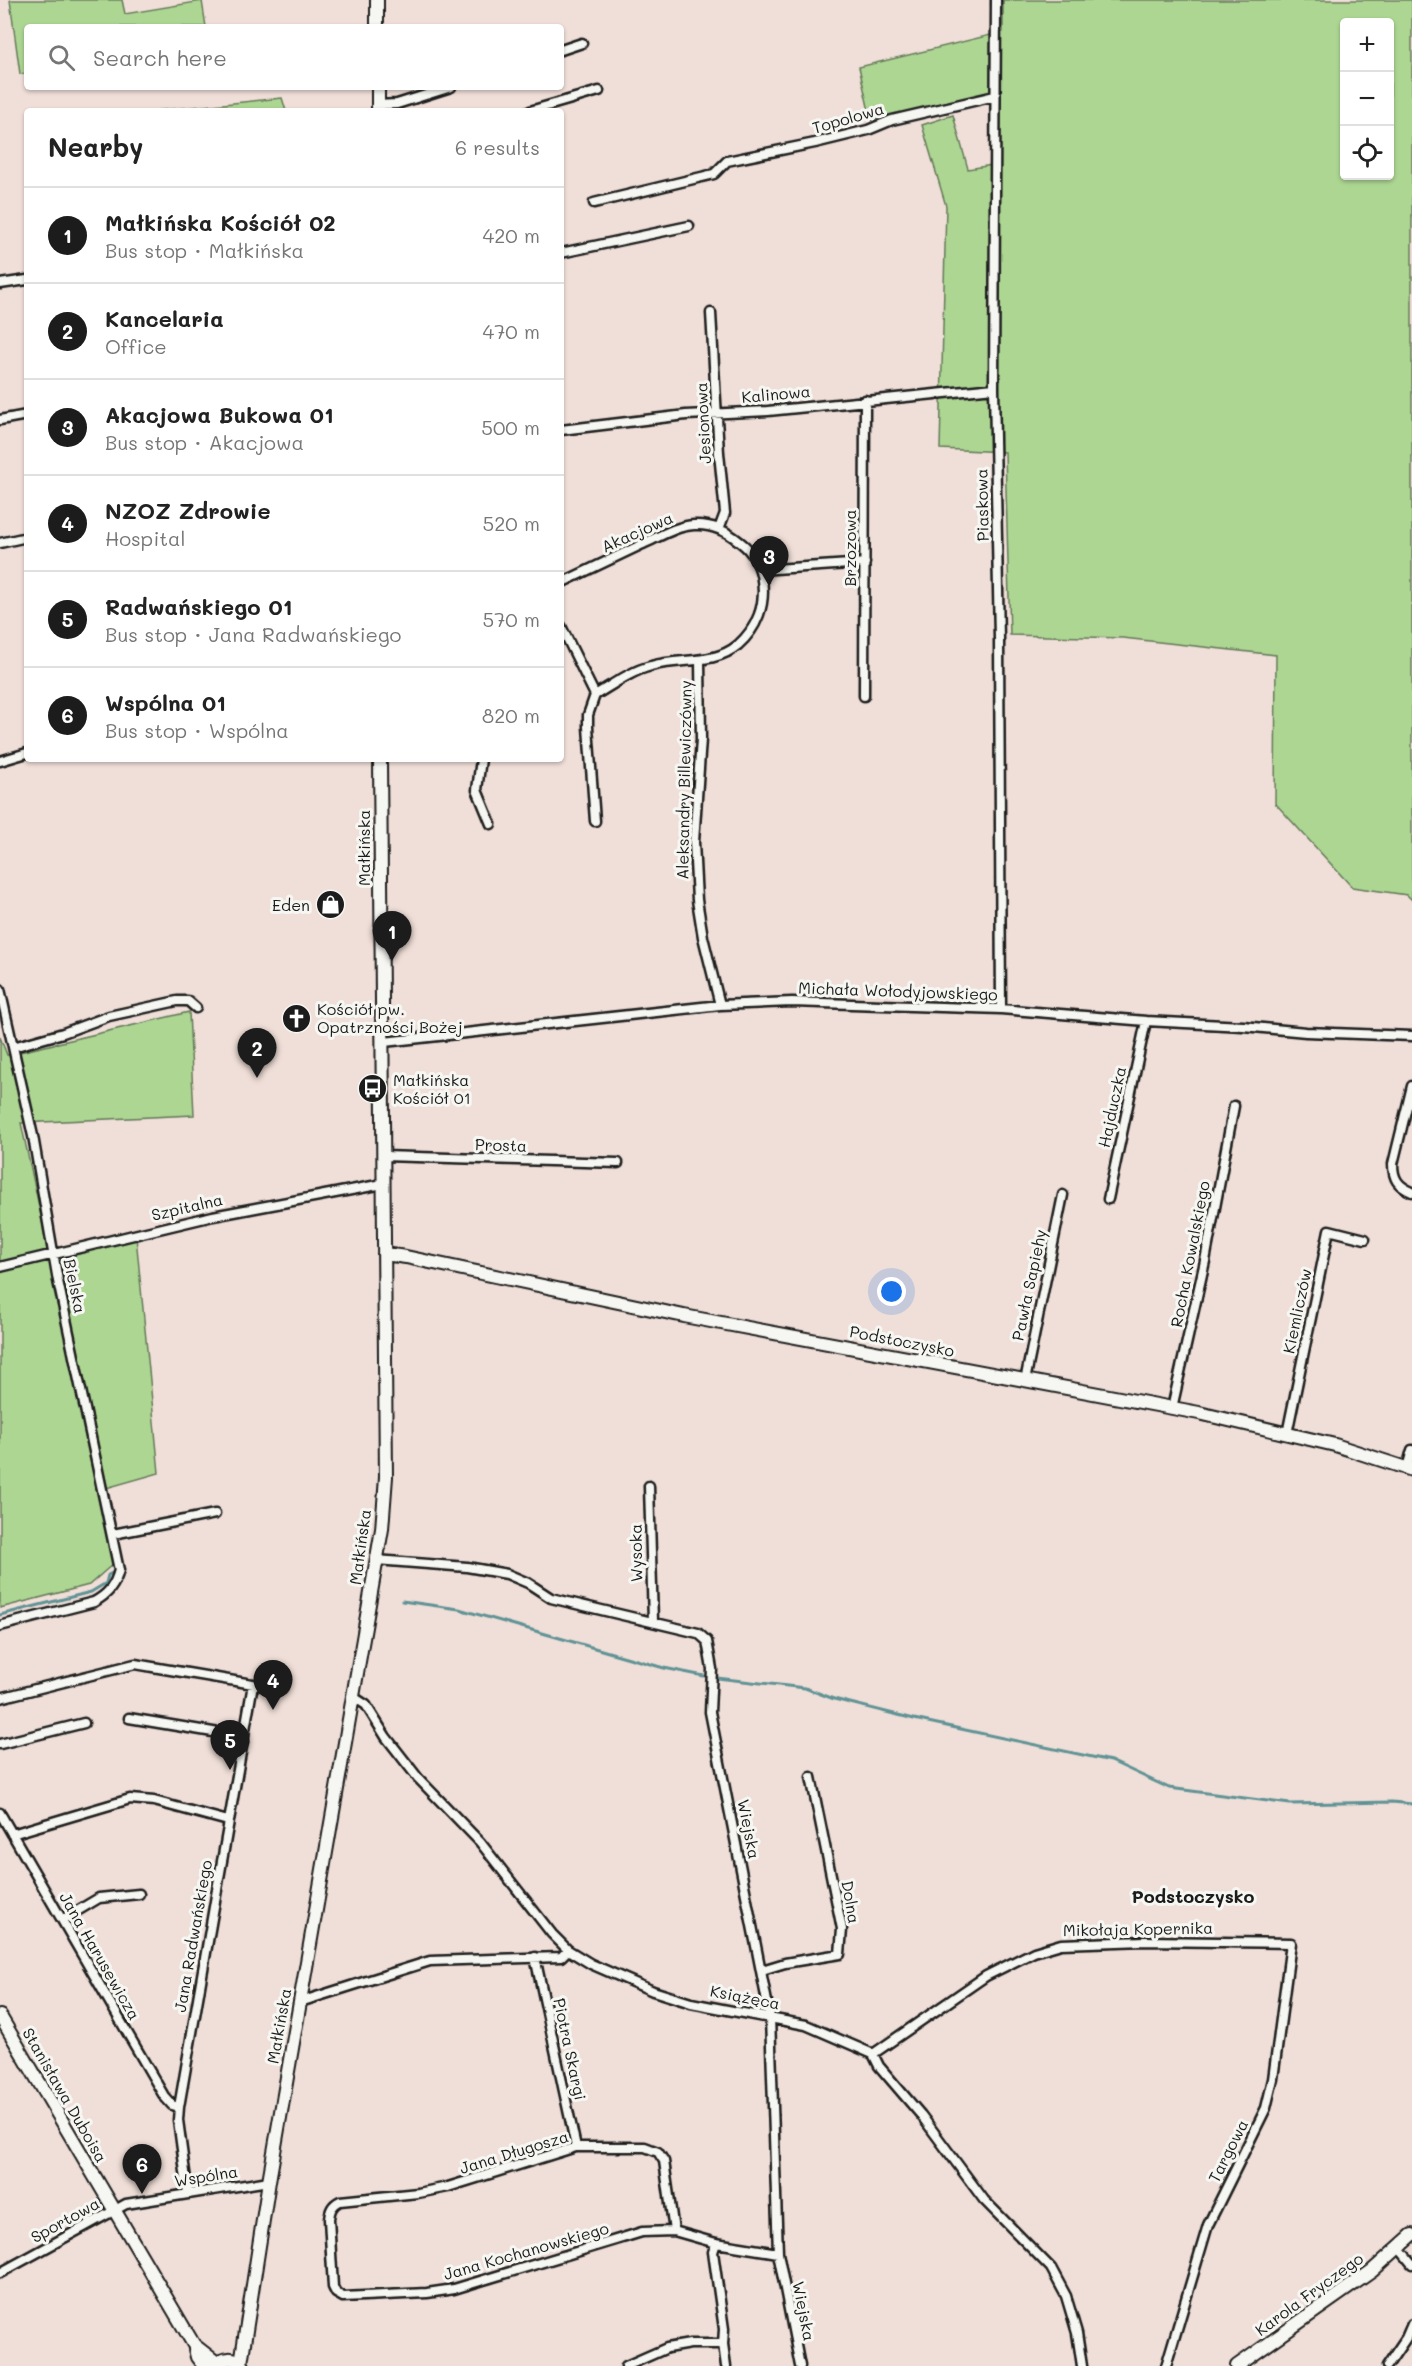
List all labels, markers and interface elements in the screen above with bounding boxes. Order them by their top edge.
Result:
map controls [1340,18,1394,180]
button: + [1340,18,1394,72]
search box [24,24,564,90]
icon: search [45,41,78,74]
text: Search here [93,43,227,72]
button: − [1340,72,1394,126]
street label: Topolowa [810,97,886,138]
button: locate [1340,126,1394,180]
text: Nearby [48,130,143,164]
text: 6 results [455,134,540,160]
text: Małkińska Kościół 02 [105,208,336,237]
text: 1 [63,222,72,248]
text: 420 m [482,222,540,248]
text: Bus stop · Małkińska [105,237,304,263]
text: Kancelaria [105,304,224,333]
text: 2 [62,318,73,344]
text: 470 m [482,318,540,344]
text: Office [105,333,167,359]
street label: Kalinowa [741,380,811,407]
street label: Jesionowa [690,382,715,464]
text: Akacjowa Bukowa 01 [105,400,334,429]
text: 3 [62,414,74,440]
text: 500 m [481,414,540,440]
text: Bus stop · Akacjowa [105,429,304,455]
street label: Piaskowa [970,468,993,542]
text: NZOZ Zdrowie [105,496,271,525]
street label: Akacjowa [598,506,676,557]
street label: Brzozowa [839,509,860,587]
text: 4 [61,510,74,536]
text: 520 m [483,510,540,536]
text: Hospital [105,525,186,551]
pin: 3 [750,536,788,586]
text: Radwańskiego 01 [105,592,293,621]
text: 5 [62,606,73,632]
text: 570 m [483,606,540,632]
text: Bus stop · Jana Radwańskiego [105,621,401,647]
street label: Aleksandry Billewiczówny [671,680,696,880]
text: Wspólna 01 [105,688,226,717]
text: 6 [61,702,74,728]
text: 820 m [482,702,540,728]
text: Bus stop · Wspólna [105,717,289,743]
street label: Małkińska [353,810,374,886]
shop icon: Eden [315,889,347,921]
place label: Eden [272,894,310,915]
pin: 1 [372,912,412,961]
street label: Michała Wołodyjowskiego [798,977,998,1004]
place label: Kościół pw. Opatrzności Bożej [317,998,463,1037]
church icon: Kościół pw. Opatrzności Bożej [280,1002,312,1034]
pin: 2 [238,1028,276,1078]
street label: Hajduczka [1093,1064,1130,1149]
place label: Małkińska Kościół 01 [393,1069,471,1108]
bus stop icon: Małkińska Kościół 01 [356,1073,388,1105]
street label: Prosta [475,1133,527,1156]
street label: Rocha Kowalskiego [1165,1179,1214,1329]
street label: Szpitalna [149,1188,225,1225]
street label: Pawła Sapiehy [1006,1227,1051,1342]
street label: Bielska [60,1257,91,1315]
street label: Kiemliczów [1277,1266,1316,1355]
your location [877,1277,906,1306]
street label: Podstoczysko [848,1320,956,1361]
street label: Małkińska [344,1508,375,1586]
street label: Wysoka [624,1524,647,1582]
pin: 4 [254,1660,292,1710]
pin: 5 [210,1720,250,1770]
street label: Wiejska [733,1797,766,1861]
street label: Jana Radwańskiego [169,1858,216,2014]
street label: Dolna [837,1879,866,1925]
district label: Podstoczysko [1132,1884,1255,1908]
street label: Jana Harusewicza [55,1888,146,2023]
street label: Mikołaja Kopernika [1063,1917,1213,1940]
street label: Książęca [708,1979,782,2014]
street label: Małkińska [262,1987,295,2065]
street label: Piotra Skargi [549,1996,592,2102]
street label: Stanisława Duboisa [18,2024,113,2166]
street label: Targowa [1203,2116,1252,2186]
street label: Jana Długosza [457,2125,571,2178]
pin: 6 [122,2144,162,2194]
street label: Wspólna [173,2160,239,2191]
street label: Sportowa [27,2192,103,2247]
street label: Jana Kochanowskiego [441,2217,611,2284]
street label: Karola Fryczego [1251,2247,1367,2340]
street label: Wiejska [788,2279,821,2343]

